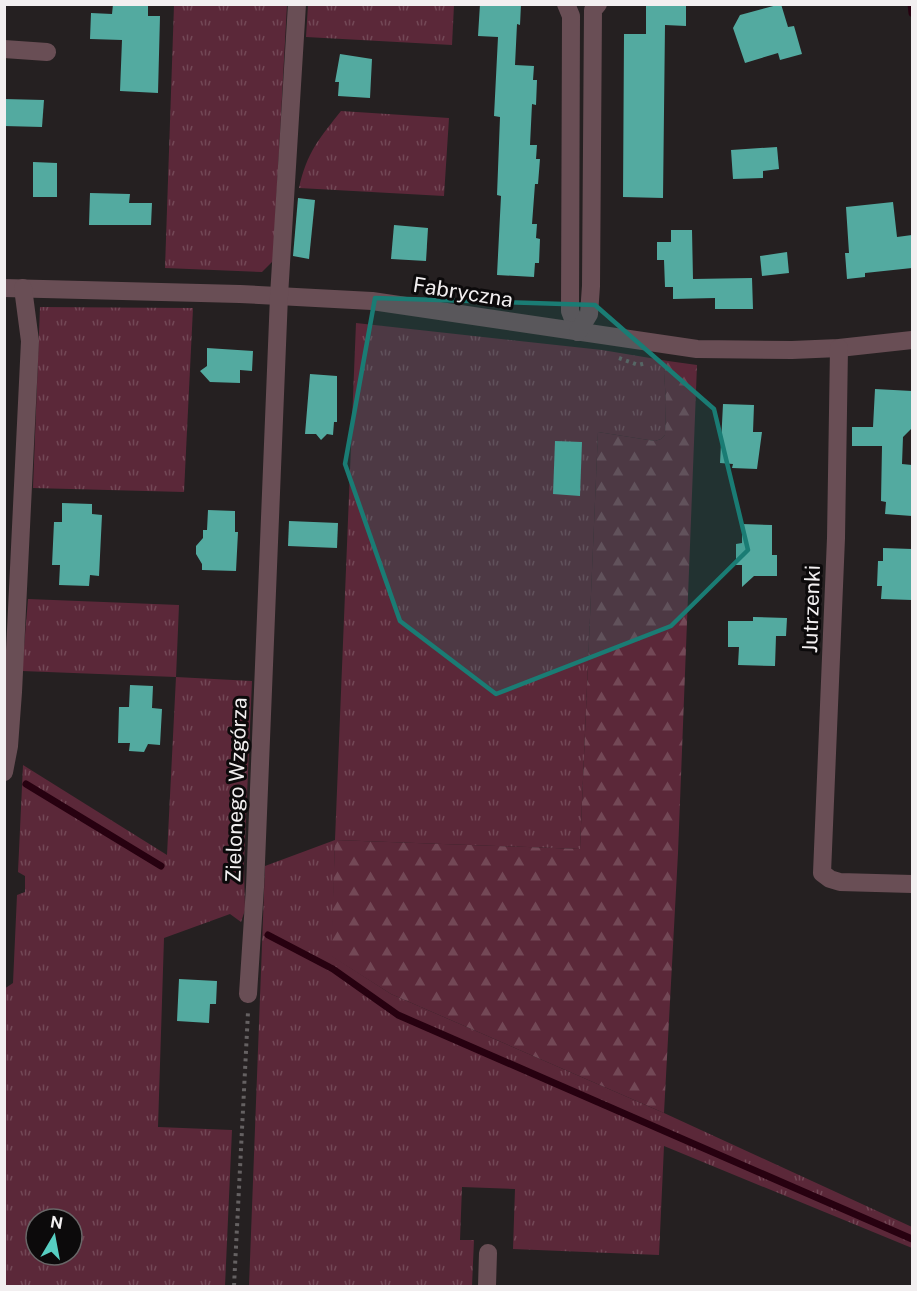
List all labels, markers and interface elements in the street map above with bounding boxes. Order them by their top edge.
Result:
street label: Fabryczna [411,272,515,312]
street label: Jutrzenki [797,565,825,653]
street label: Zielonego Wzgórza [220,697,252,883]
north arrow [24,1207,84,1267]
text: N [49,1212,64,1233]

